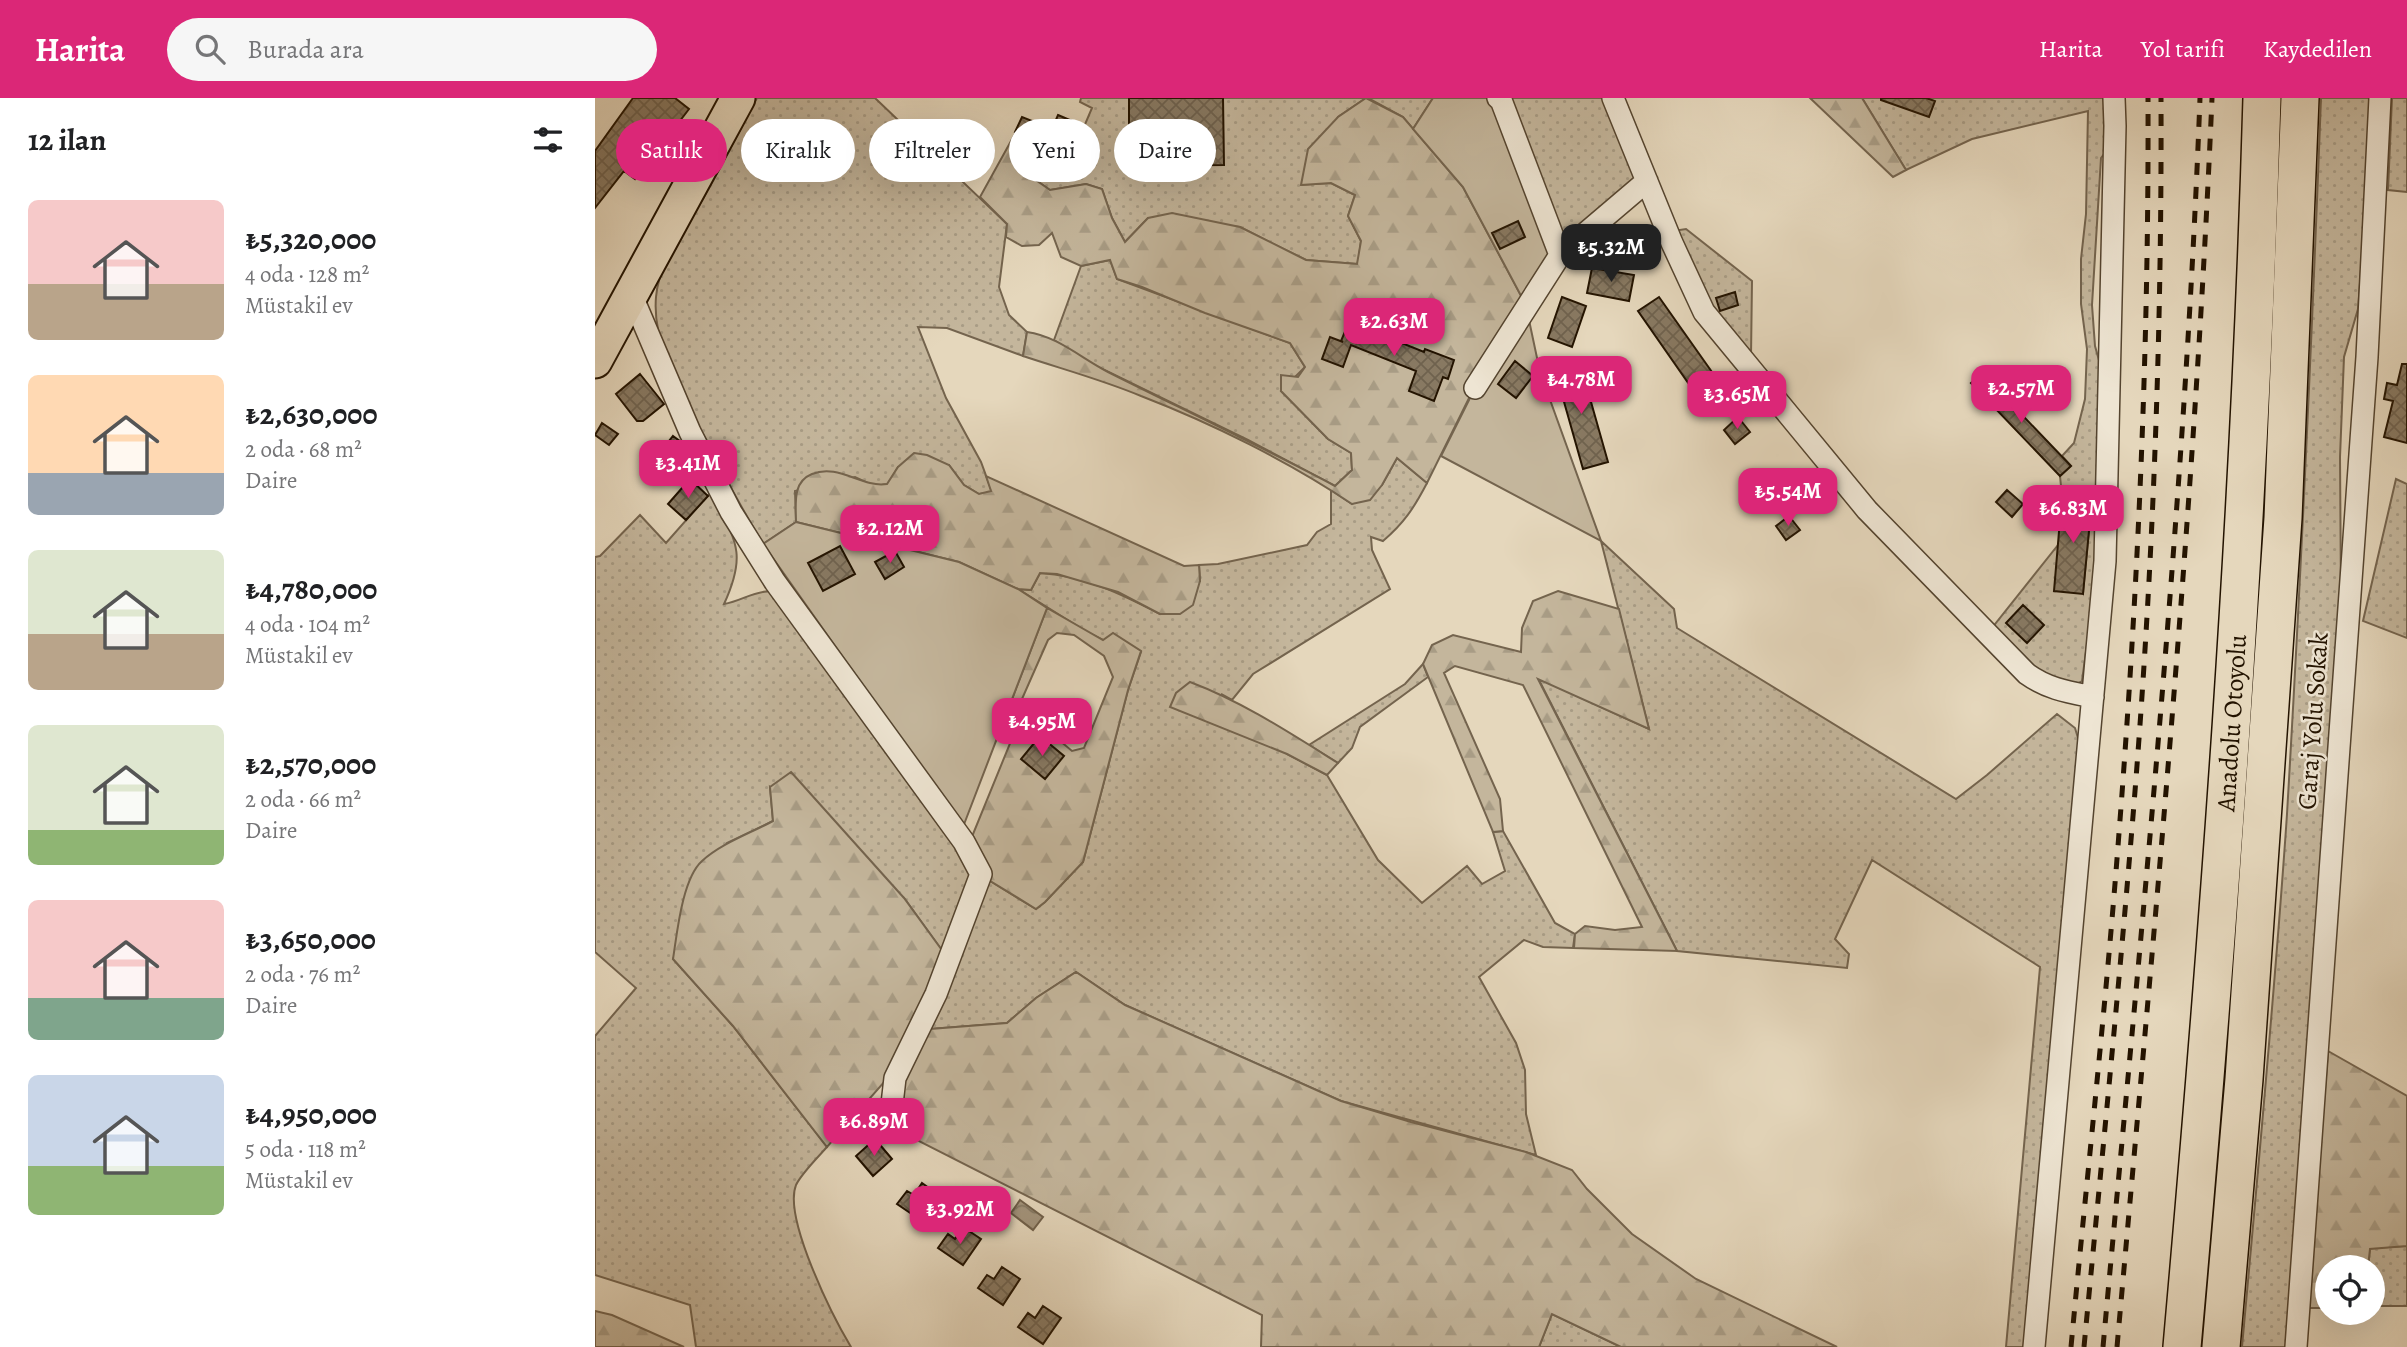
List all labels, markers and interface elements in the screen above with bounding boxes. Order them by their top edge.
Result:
search box [167,18,657,81]
text: Harita [35,27,125,72]
icon: search [191,30,229,68]
text: Burada ara [247,32,364,67]
text: Harita [2039,33,2103,65]
text: Yol tarifi [2141,33,2225,65]
text: Kaydedilen [2263,33,2372,65]
chip: Satılık [616,119,727,182]
chip: Kiralık [741,119,855,182]
chip: Filtreler [869,119,995,182]
chip: Yeni [1009,119,1100,182]
chip: Daire [1114,119,1216,182]
text: 12 ilan [28,120,106,160]
icon: filters [529,121,567,159]
text: ₺5,320,000 [245,219,376,259]
pin: ₺5.32M [1554,225,1668,284]
icon: home [84,228,168,312]
text: ₺5.32M [1577,231,1645,262]
text: 4 oda · 128 m² [245,259,369,290]
text: Müstakil ev [245,290,353,321]
pin: ₺2.63M [1337,299,1451,358]
text: ₺2.63M [1360,305,1428,336]
pin: ₺4.78M [1524,356,1638,416]
text: ₺4.78M [1547,363,1615,394]
pin: ₺2.57M [1964,366,2078,425]
pin: ₺3.65M [1680,372,1794,431]
text: ₺2.57M [1987,372,2055,403]
text: ₺3.65M [1703,378,1771,409]
text: ₺2,630,000 [245,394,378,434]
icon: home [84,403,168,487]
text: 2 oda · 68 m² [245,434,362,465]
pin: ₺3.41M [631,440,745,500]
text: ₺3.41M [655,447,721,478]
text: Daire [245,465,297,496]
pin: ₺5.54M [1731,468,1845,528]
text: ₺5.54M [1754,475,1822,506]
pin: ₺6.83M [2016,486,2130,545]
text: ₺6.83M [2039,492,2107,523]
pin: ₺2.12M [833,505,947,565]
text: ₺2.12M [856,512,924,543]
text: ₺4,780,000 [245,569,377,609]
icon: home [84,578,168,662]
text: 4 oda · 104 m² [245,609,370,640]
street label: Garaj Yolu Sokak [2289,631,2337,811]
street label: Anadolu Otoyolu [2208,632,2255,814]
text: Müstakil ev [245,640,353,671]
pin: ₺4.95M [985,698,1099,758]
text: ₺4.95M [1008,705,1076,736]
text: ₺2,570,000 [245,744,376,784]
icon: home [84,753,168,837]
text: 2 oda · 66 m² [245,784,361,815]
text: Daire [245,815,297,846]
text: ₺3,650,000 [245,919,376,959]
icon: home [84,928,168,1012]
text: 2 oda · 76 m² [245,959,360,990]
text: Daire [245,990,297,1021]
text: ₺4,950,000 [245,1094,377,1134]
pin: ₺6.89M [817,1098,931,1158]
icon: home [84,1103,168,1187]
text: ₺6.89M [839,1105,909,1136]
text: 5 oda · 118 m² [245,1134,366,1165]
text: Müstakil ev [245,1165,353,1196]
pin: ₺3.92M [903,1186,1017,1246]
text: ₺3.92M [926,1193,994,1224]
map controls [2315,1255,2385,1325]
button: locate [2315,1255,2385,1325]

